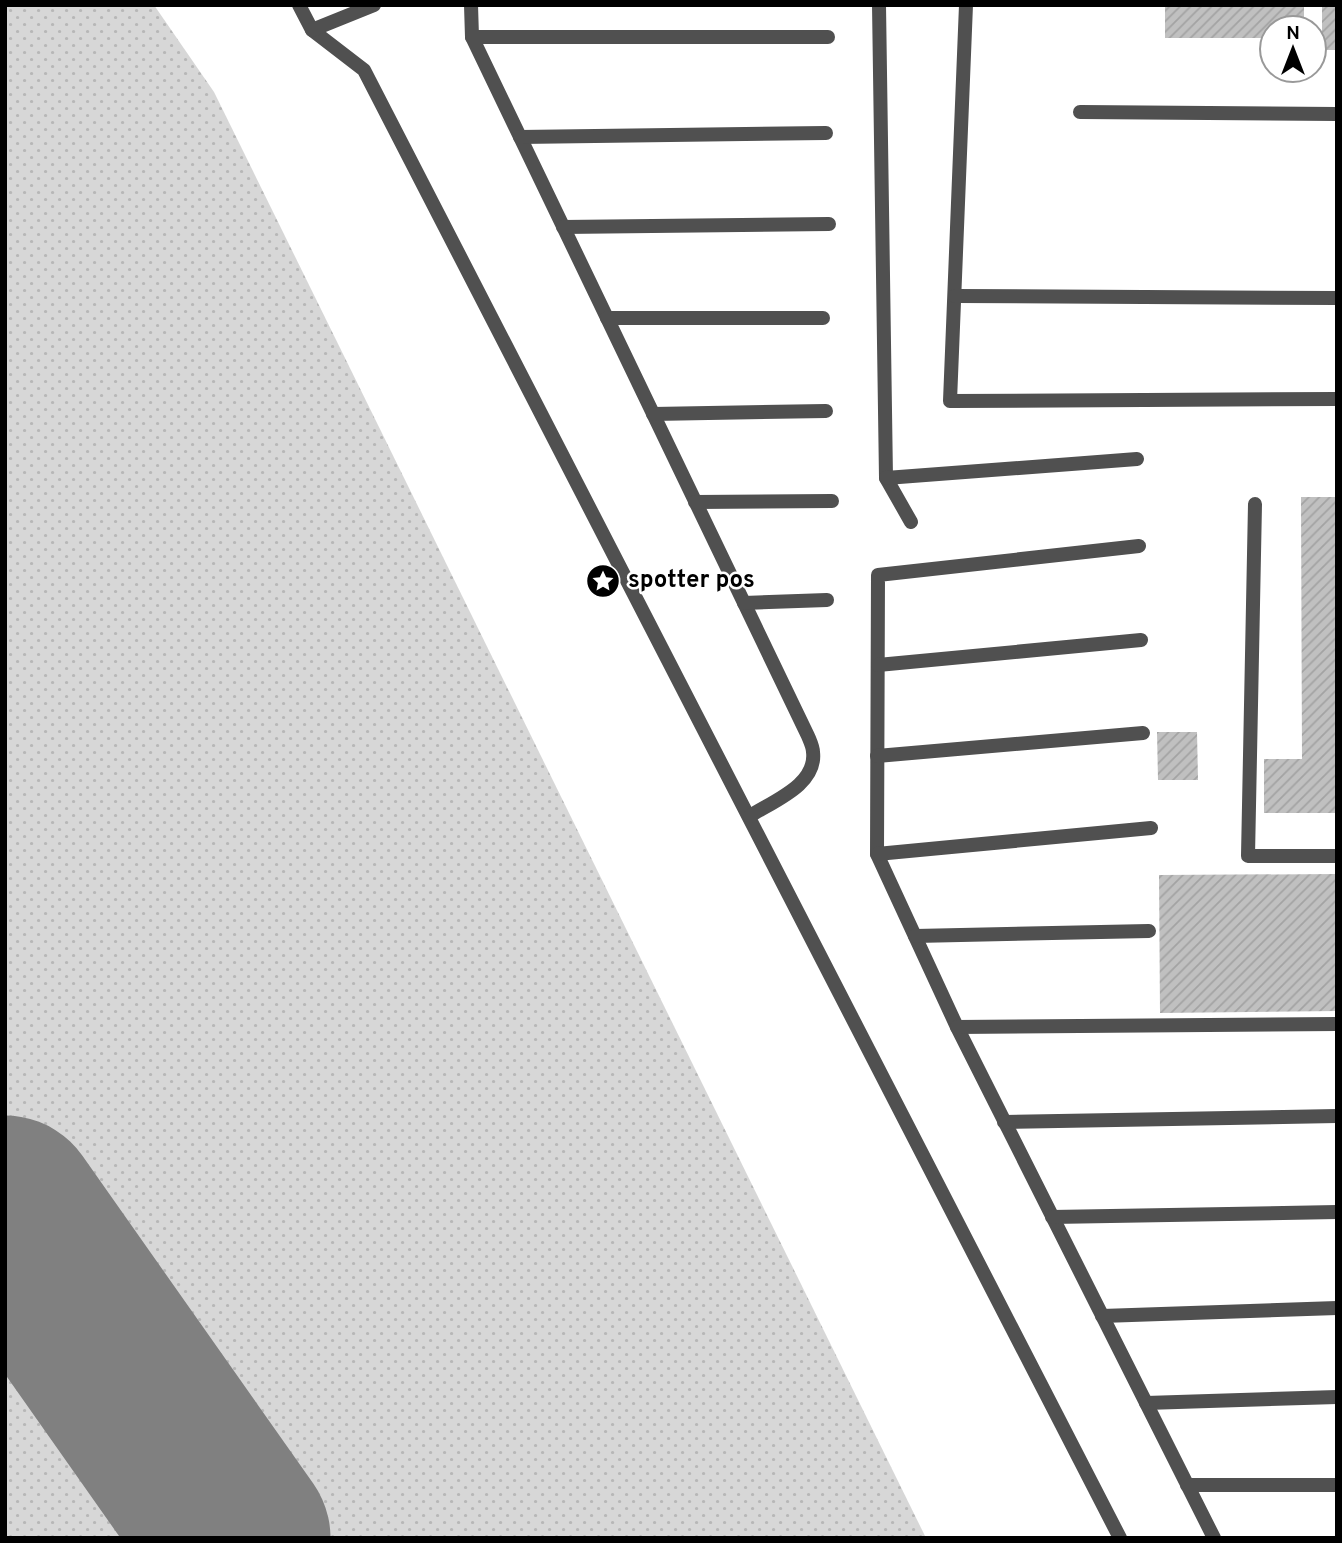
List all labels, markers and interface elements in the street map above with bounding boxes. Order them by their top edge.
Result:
north arrow [1258,14,1328,84]
text: N [1286,22,1300,46]
place icon: spotter pos [584,562,622,600]
place label: spotter pos [628,566,755,596]

